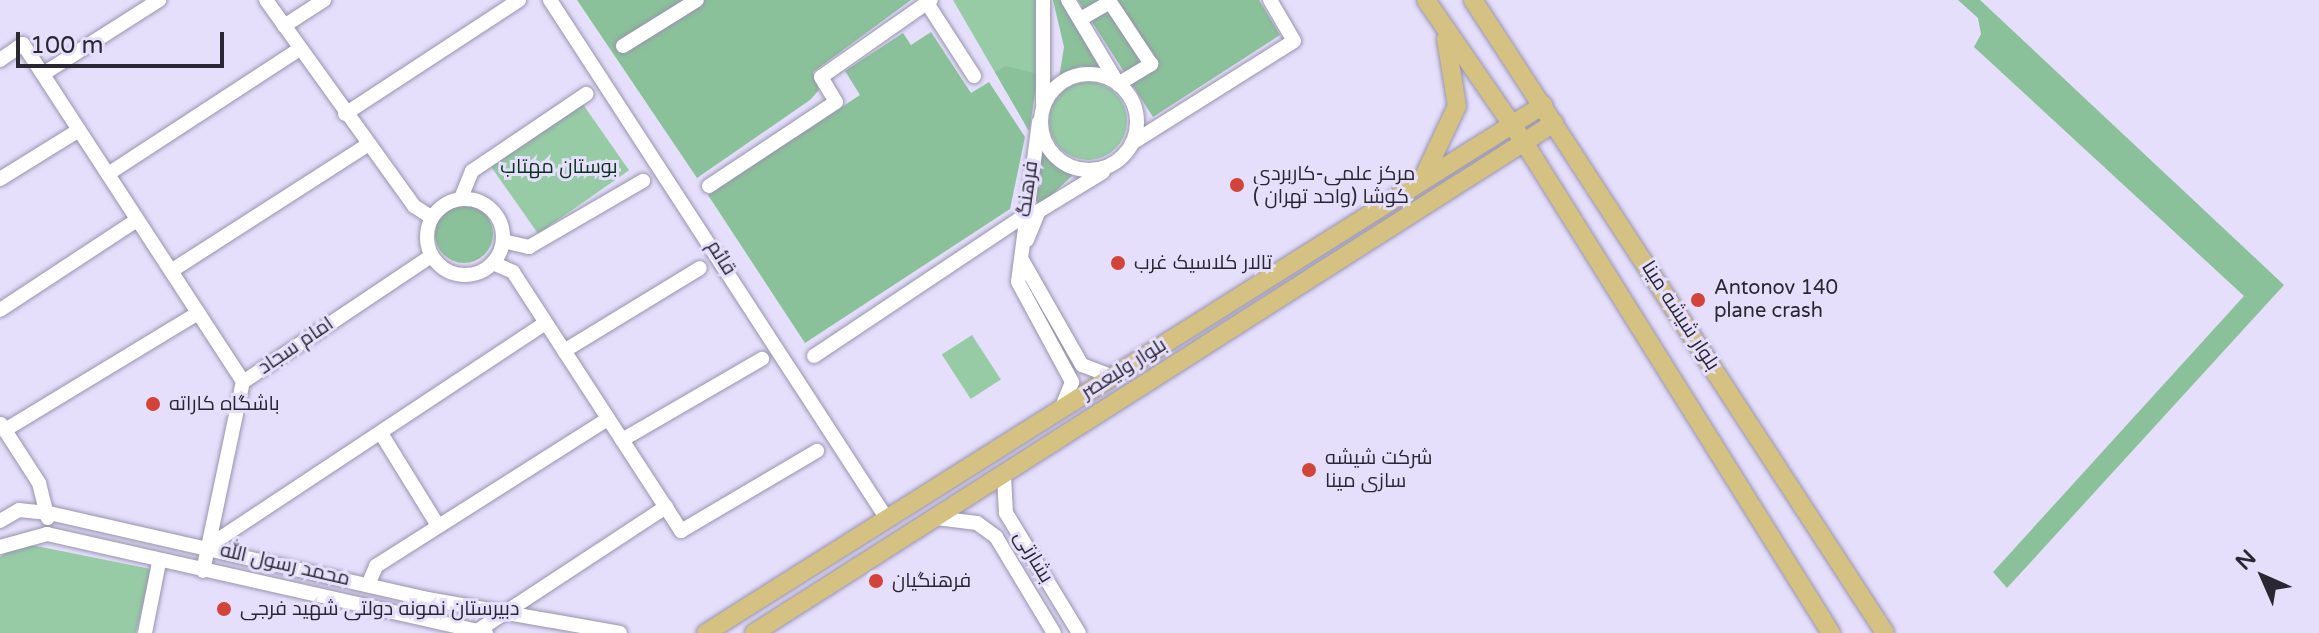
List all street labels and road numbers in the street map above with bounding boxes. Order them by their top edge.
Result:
street label: فرهنگ [1012,159,1044,219]
street label: قائم [701,236,741,280]
street label: بلوار شیشه مینا [1636,257,1724,375]
street label: امام سجاد [254,312,338,380]
street label: بلوار ولیعصر [1077,333,1171,405]
street label: بشارتی [1008,527,1058,587]
street label: محمد رسول الله [218,538,352,592]

